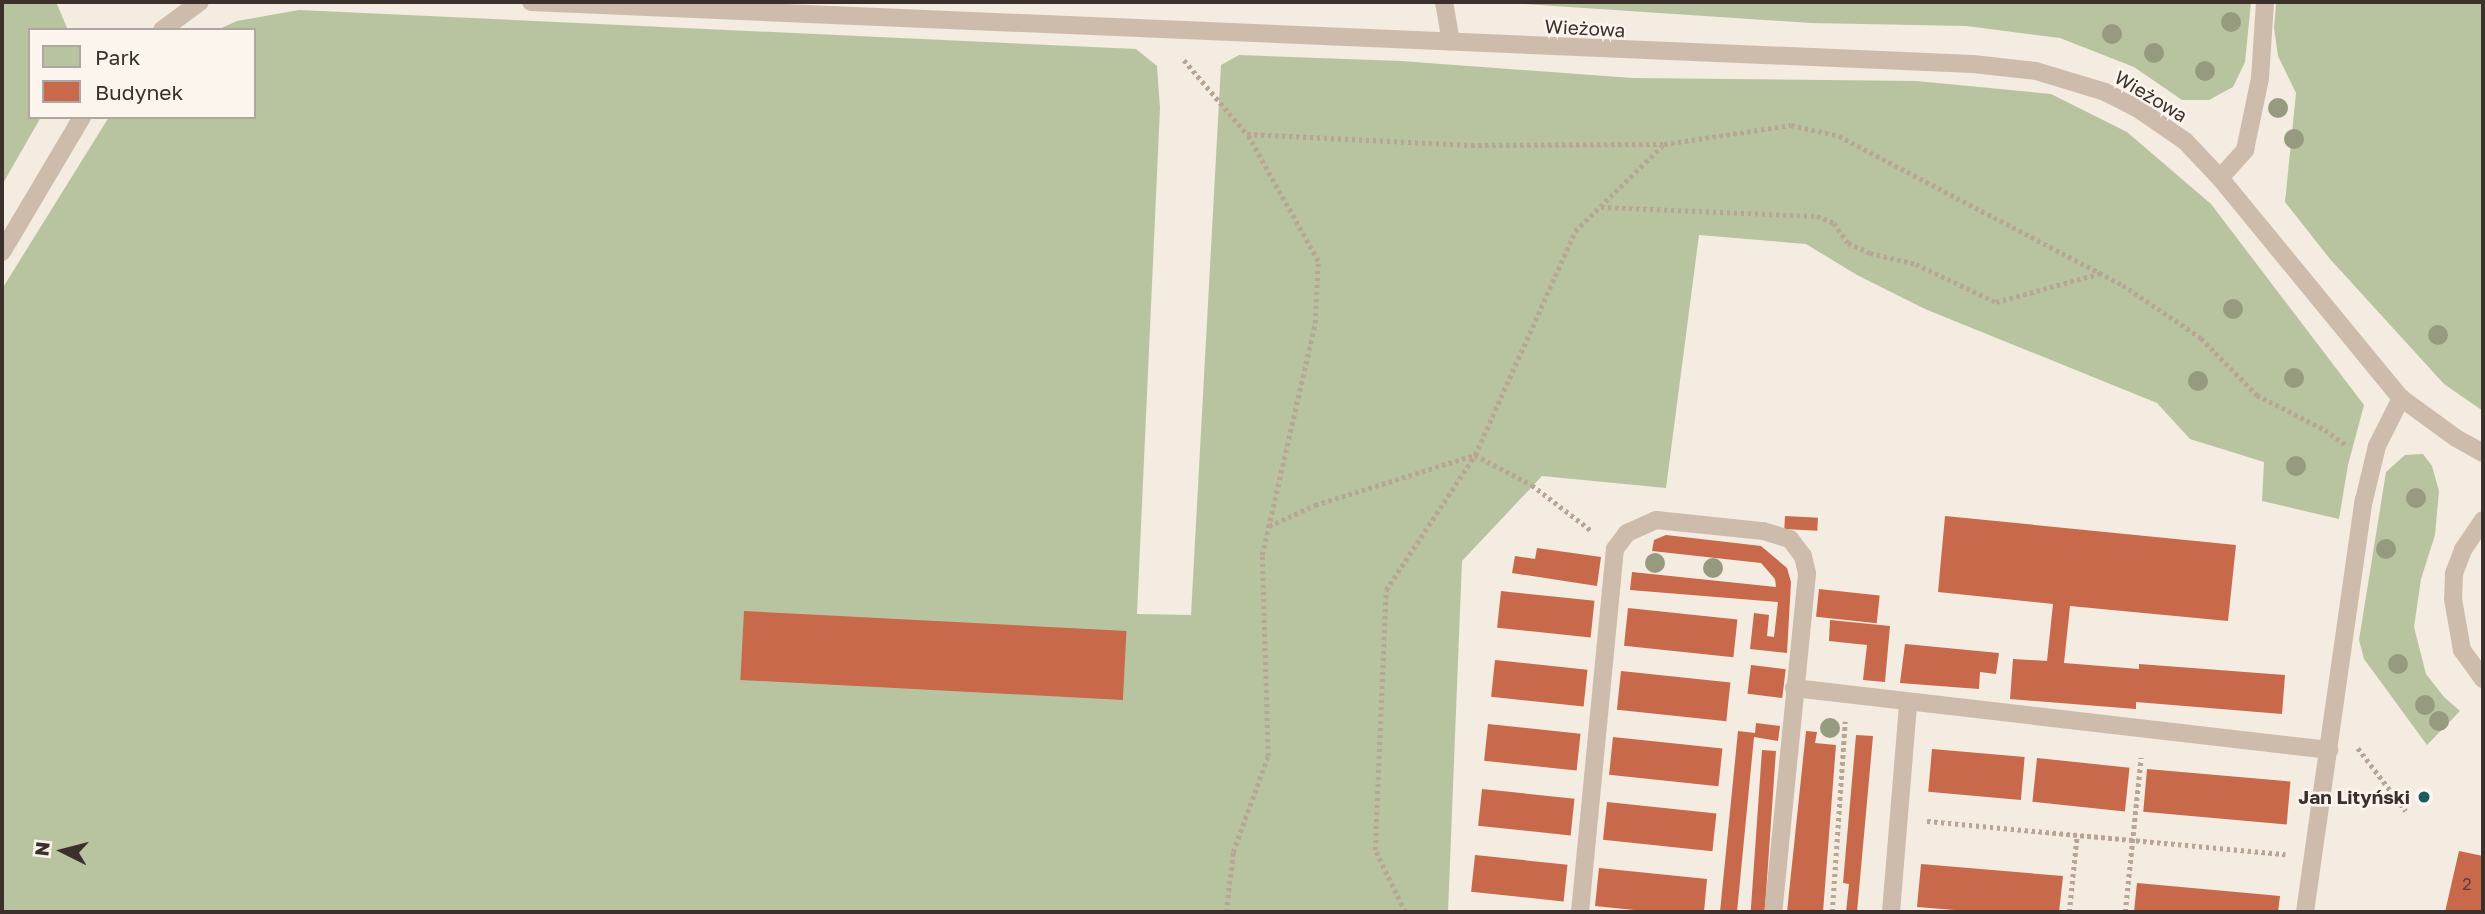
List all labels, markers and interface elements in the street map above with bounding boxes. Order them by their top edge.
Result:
street label: Wieżowa [1544,14,1626,42]
legend [28,28,256,119]
text: Park [95,44,140,70]
street label: Wieżowa [2110,65,2192,127]
text: Budynek [95,79,183,105]
place label: Jan Lityński [2298,786,2410,808]
marker: Jan Lityński [2416,789,2432,805]
north arrow [28,816,98,886]
text: N [29,840,54,857]
house number: 2 [2462,874,2472,894]

